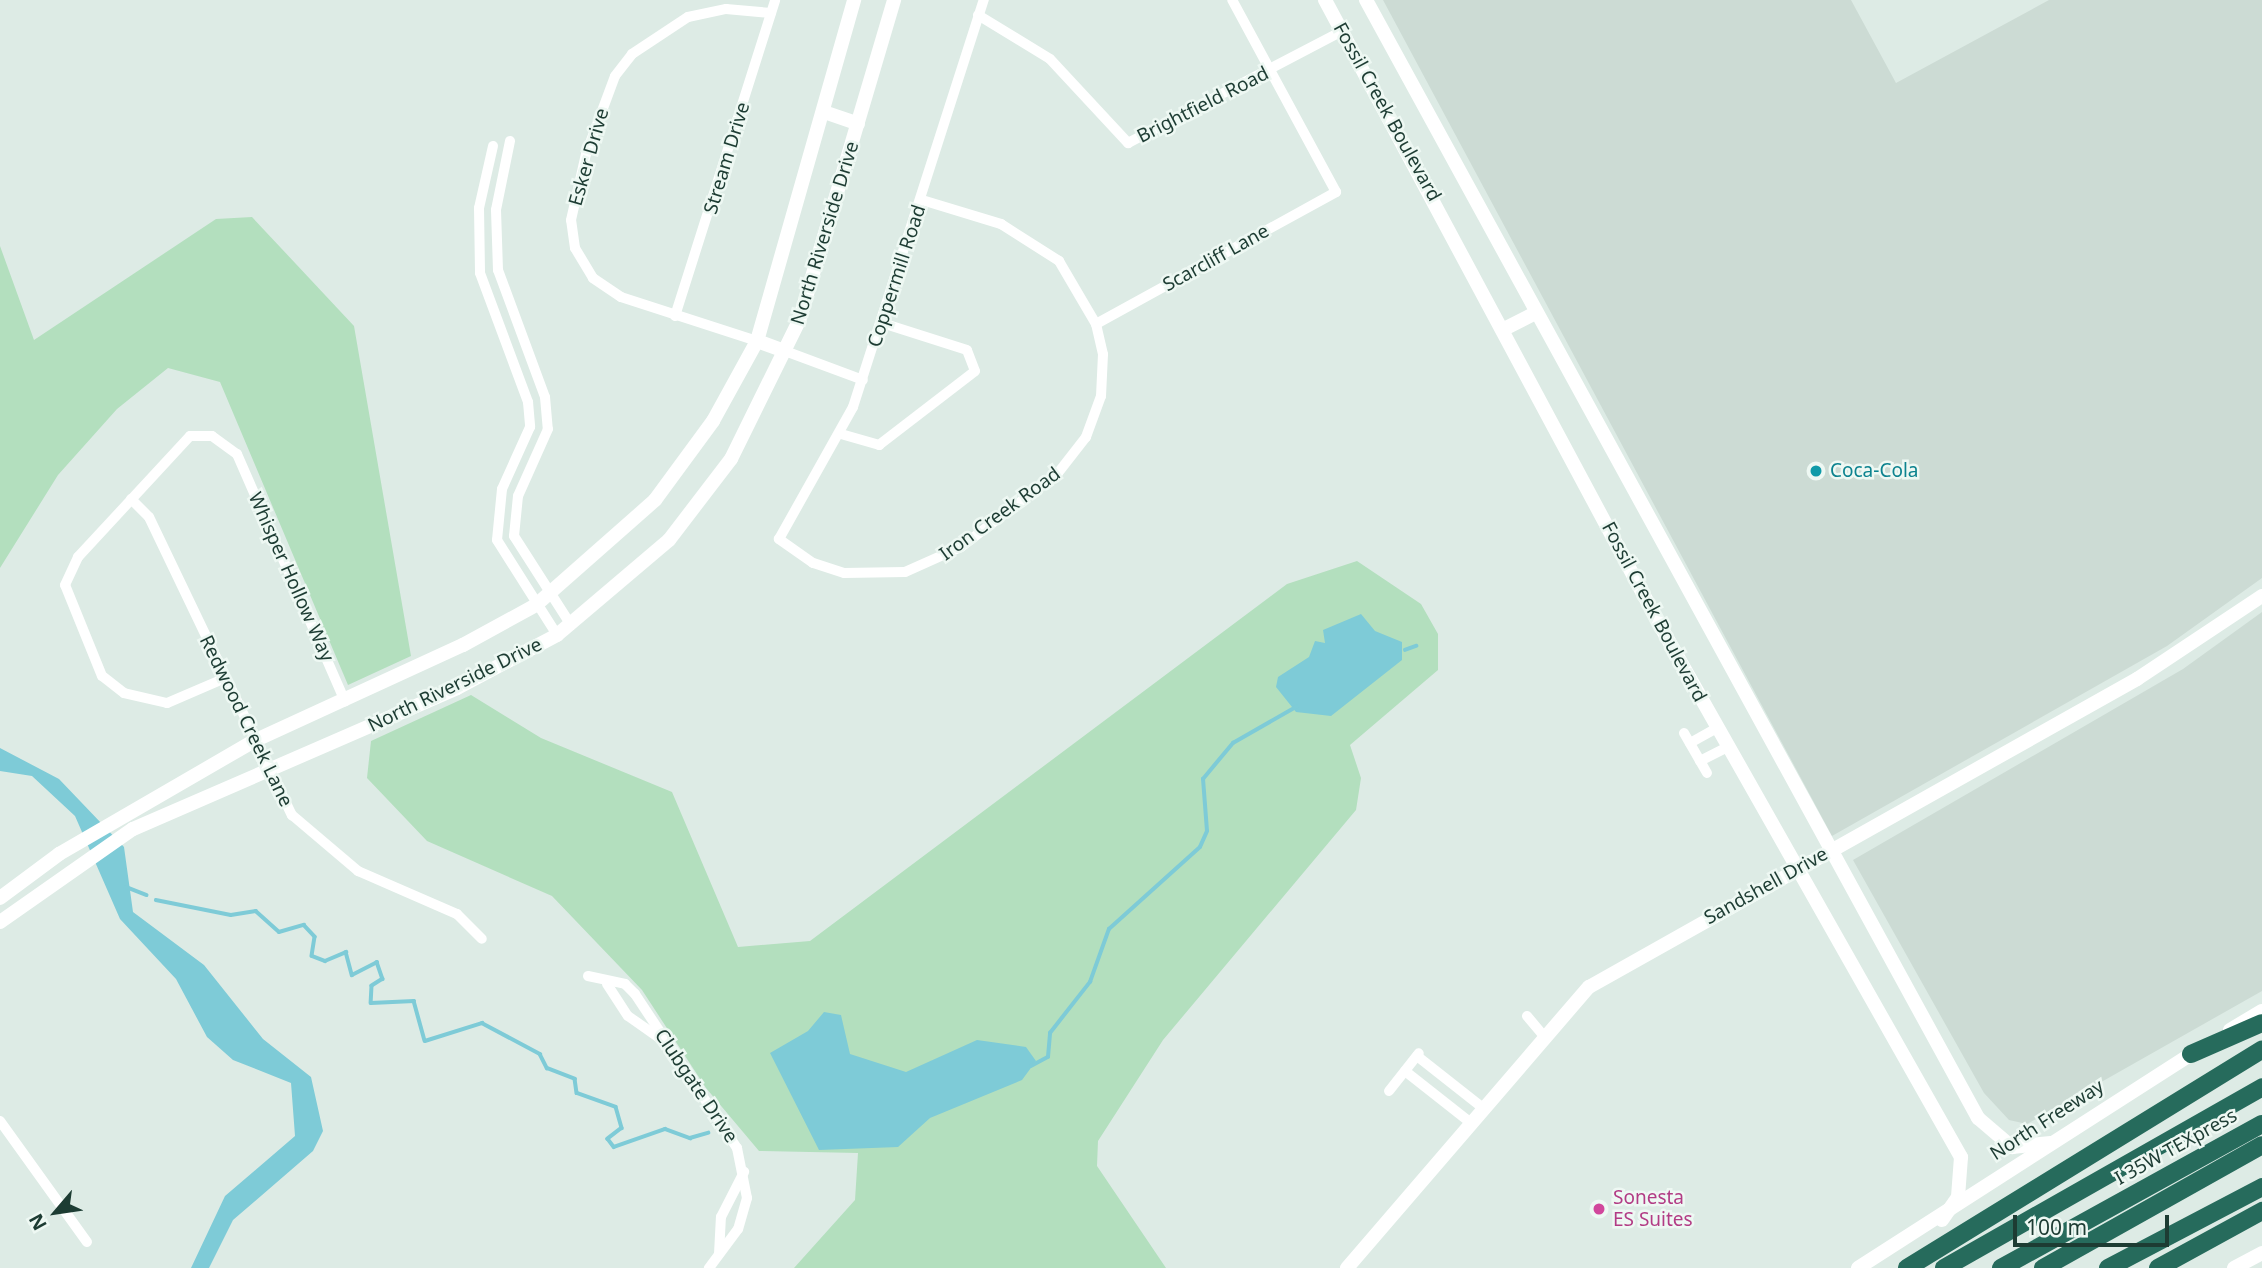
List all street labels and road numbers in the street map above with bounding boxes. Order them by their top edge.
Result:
street label: Fossil Creek Boulevard [1328,19,1446,205]
street label: Brightfield Road [1133,62,1273,148]
street label: Stream Drive [699,99,755,217]
street label: Esker Drive [564,106,614,208]
street label: North Riverside Drive [786,139,864,327]
street label: Coppermill Road [863,202,931,350]
street label: Scarcliff Lane [1159,220,1273,296]
street label: Iron Creek Road [935,463,1065,565]
street label: Whisper Hollow Way [243,489,339,665]
street label: Fossil Creek Boulevard [1597,518,1711,706]
street label: Redwood Creek Lane [195,632,297,810]
street label: North Riverside Drive [364,633,546,737]
street label: Sandshell Drive [1700,843,1832,929]
street label: Clubgate Drive [650,1025,742,1147]
street label: North Freeway [1986,1075,2108,1165]
street label: I 35W TEXpress [2111,1104,2241,1190]

